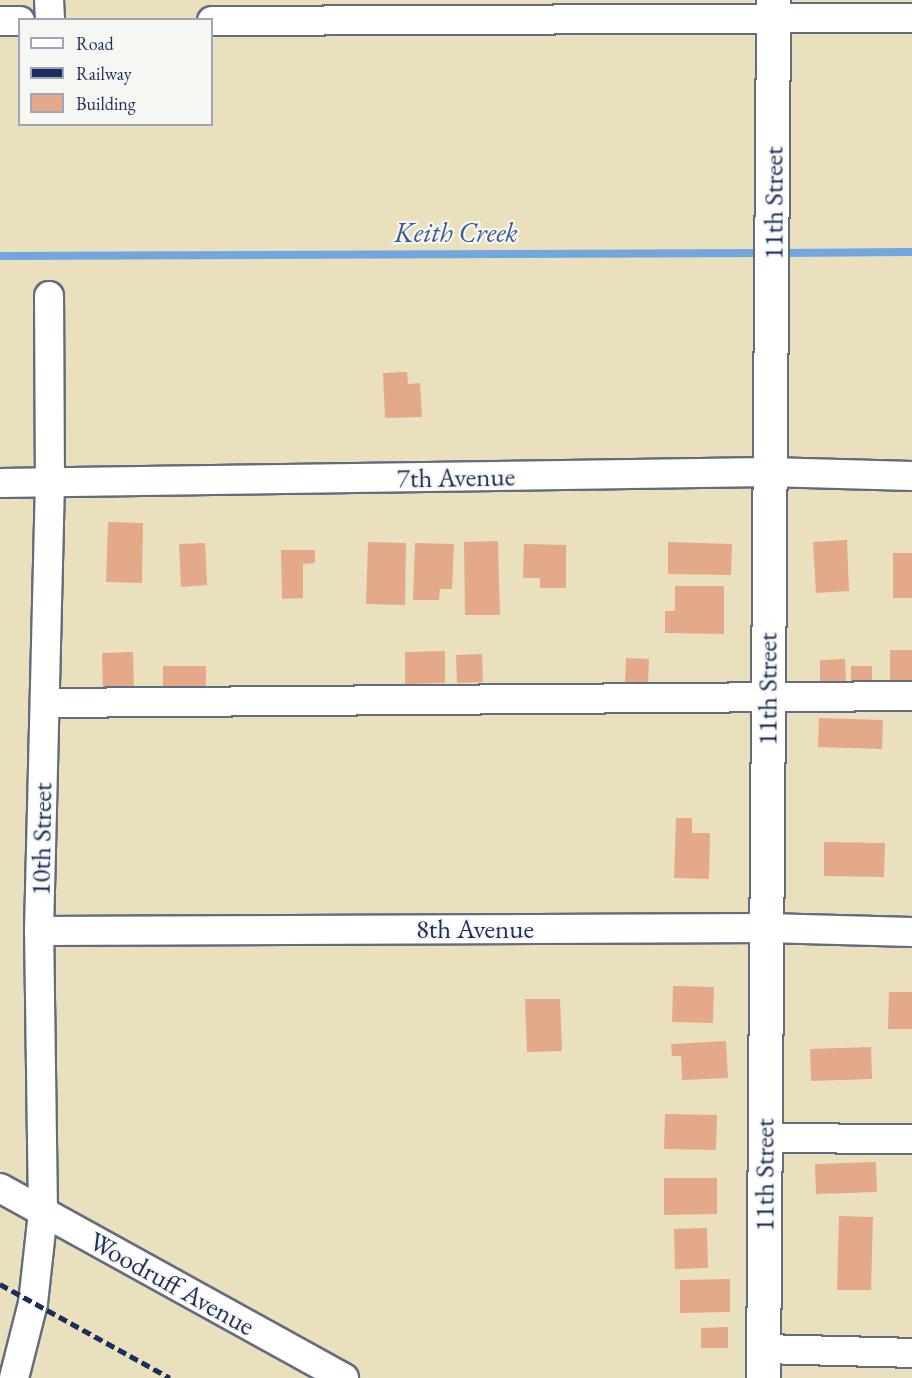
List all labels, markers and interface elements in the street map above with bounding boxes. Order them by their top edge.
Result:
legend [18,18,213,126]
text: Road [76,32,114,55]
text: Railway [76,62,132,85]
text: Building [76,92,136,115]
street label: 11th Street [757,146,789,260]
water label: Keith Creek [394,215,518,249]
street label: 7th Avenue [397,460,515,494]
street label: 11th Street [751,632,783,746]
street label: 10th Street [24,782,58,896]
street label: 8th Avenue [416,913,534,945]
street label: 11th Street [748,1118,780,1232]
street label: Woodruff Avenue [84,1224,260,1342]

